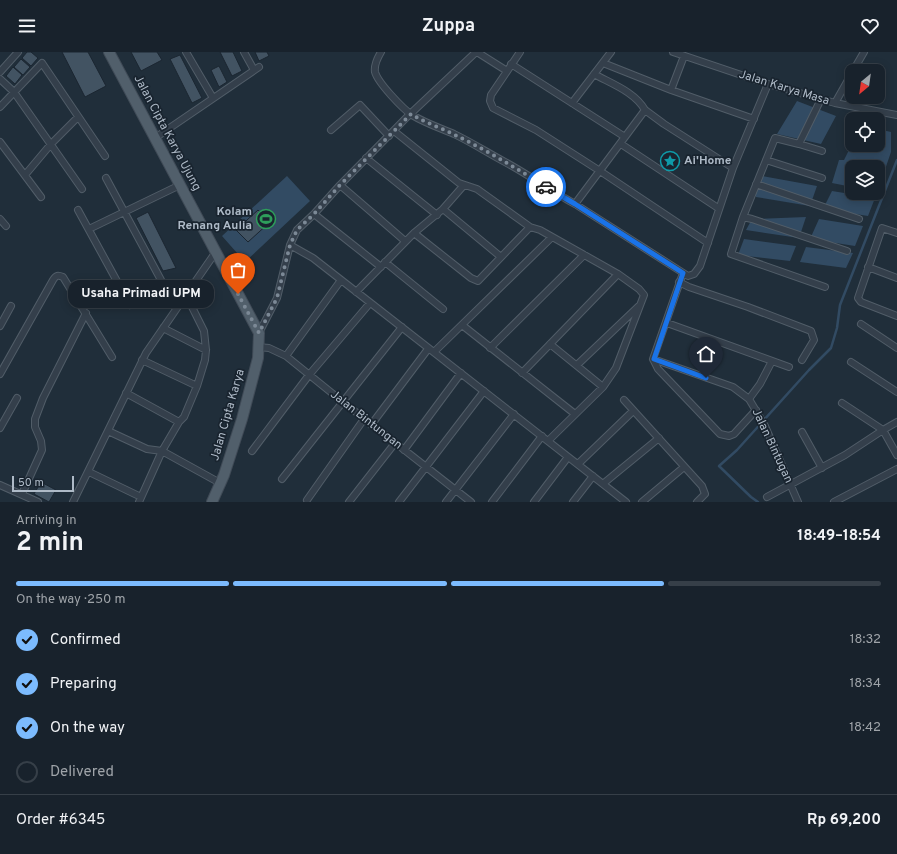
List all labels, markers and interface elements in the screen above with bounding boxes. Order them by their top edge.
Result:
icon: menu [16,15,38,37]
text: Zuppa [422,15,475,38]
icon: heart [859,15,881,37]
north arrow [845,64,885,104]
map controls [845,64,885,200]
street label: Jalan Karya Masa [737,67,831,109]
street label: Jalan Cipta Karya Ujung [130,72,204,194]
button: locate [845,112,885,152]
place icon: Ai'Home [659,150,681,172]
place label: Ai'Home [684,153,732,169]
button: layers [845,160,885,200]
courier [526,167,566,207]
icon: car [535,176,557,198]
place label: Kolam Renang Aulia [178,204,252,234]
sports icon: Kolam Renang Aulia [255,208,277,230]
pin [221,253,255,294]
icon: bag [227,259,249,281]
callout: Usaha Primadi UPM [68,280,214,308]
text: Usaha Primadi UPM [81,286,201,302]
pin [689,337,723,378]
icon: home [695,343,717,365]
street label: Jalan Cipta Karya [207,367,249,463]
street label: Jalan Bintungan [327,387,405,453]
street label: Jalan Bintugan [748,406,796,486]
scale bar [12,474,74,493]
text: 50 m [18,476,44,490]
text: Arriving in [16,513,77,529]
text: 2 min [16,527,84,560]
text: 18:49–18:54 [797,527,881,546]
text: On the way · 250 m [16,592,126,608]
icon: check [16,629,38,651]
text: Confirmed [50,631,121,650]
text: 18:32 [850,632,881,648]
icon: check [16,673,38,695]
text: Preparing [50,675,117,694]
text: 18:34 [849,676,881,692]
icon: check [16,717,38,739]
text: On the way [50,719,125,738]
text: 18:42 [849,720,881,736]
text: Delivered [50,763,114,782]
text: Order #6345 [16,811,105,830]
text: Rp 69,200 [807,811,881,830]

